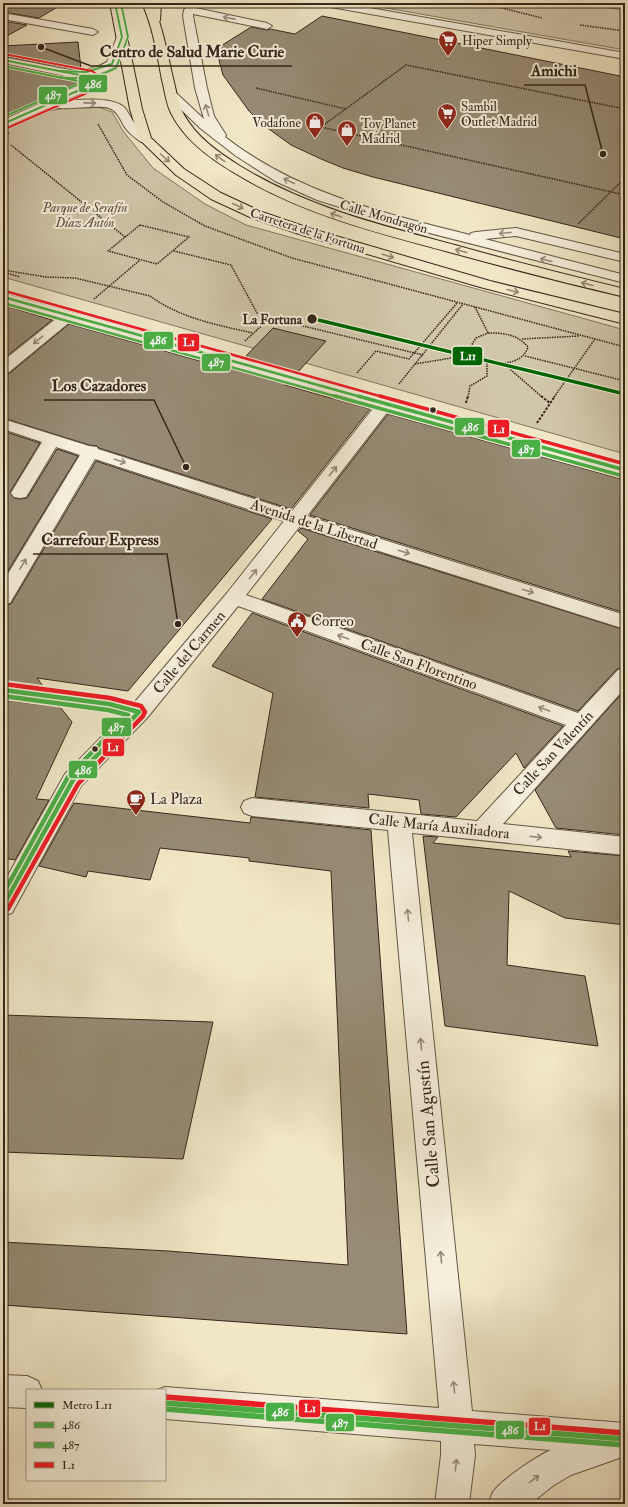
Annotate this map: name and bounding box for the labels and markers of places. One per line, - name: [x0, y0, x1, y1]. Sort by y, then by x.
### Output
- supermarket icon: Hiper Simply: [437, 29, 459, 57]
- place label: Hiper Simply: [462, 33, 532, 50]
- callout: Centro de Salud Marie Curie: [91, 38, 292, 66]
- callout: Amichi: [524, 57, 585, 85]
- place label: Sambil Outlet Madrid: [461, 99, 538, 130]
- supermarket icon: Sambil Outlet Madrid: [436, 102, 458, 130]
- shop icon: Vodafone: [304, 111, 326, 139]
- place label: Vodafone: [252, 115, 302, 131]
- place label: Toy Planet Madrid: [361, 116, 416, 147]
- shop icon: Toy Planet Madrid: [336, 119, 358, 147]
- place label: La Fortuna: [243, 312, 303, 328]
- marker: La Fortuna: [305, 312, 319, 326]
- callout: Los Cazadores: [44, 372, 154, 400]
- unlabelled marker: [428, 405, 438, 415]
- callout: Carrefour Express: [33, 526, 167, 554]
- public building icon: Correo: [286, 610, 308, 638]
- place label: Correo: [311, 612, 354, 631]
- unlabelled marker: [90, 744, 100, 754]
- cafe icon: La Plaza: [125, 788, 147, 816]
- place label: La Plaza: [150, 790, 203, 809]

